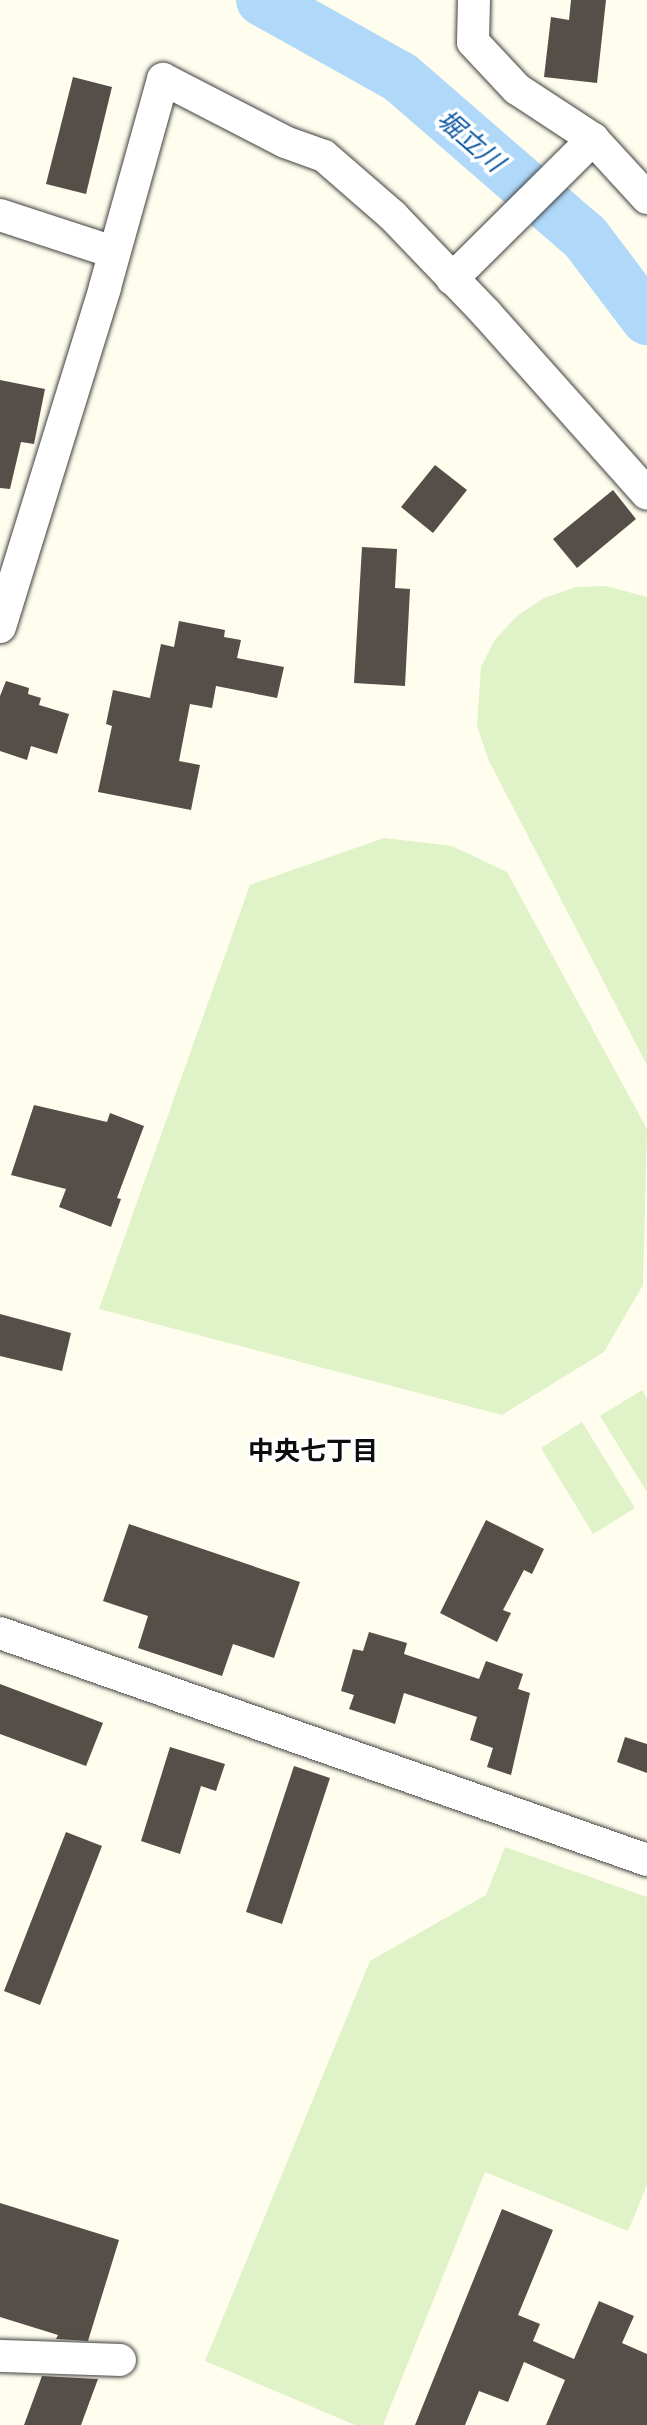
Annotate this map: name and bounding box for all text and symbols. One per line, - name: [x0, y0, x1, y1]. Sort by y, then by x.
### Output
- water label: 堀立川: [432, 102, 512, 176]
- district label: 中央七丁目: [248, 1433, 378, 1465]

